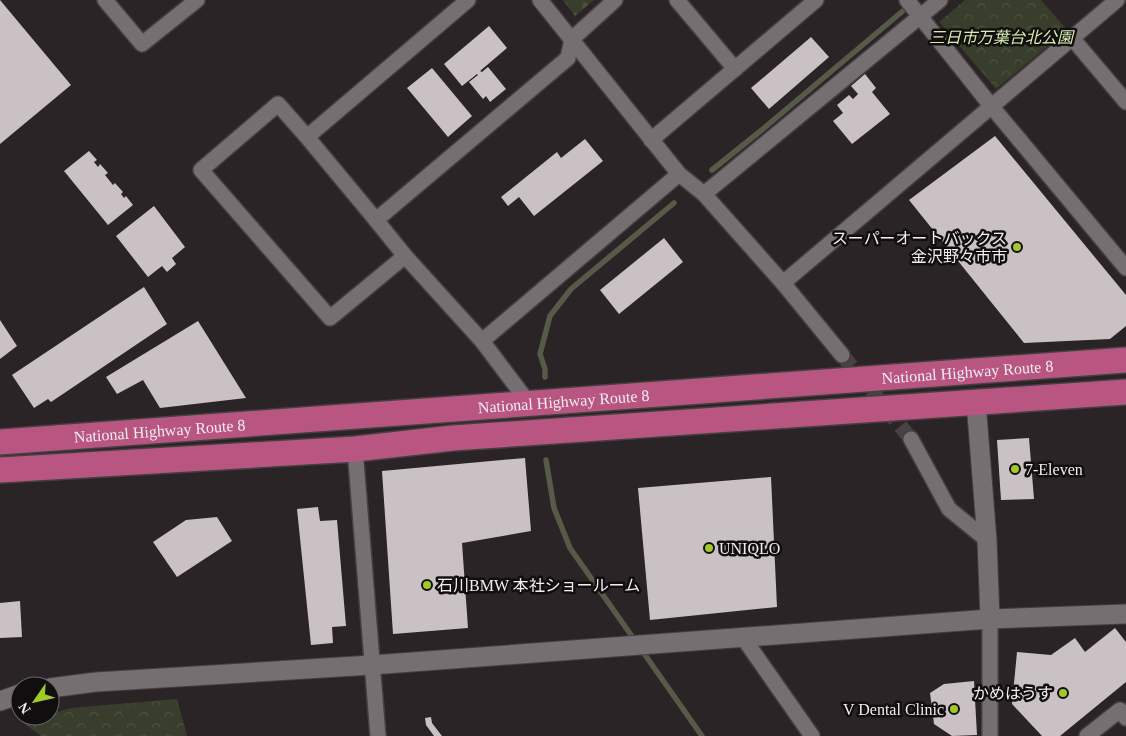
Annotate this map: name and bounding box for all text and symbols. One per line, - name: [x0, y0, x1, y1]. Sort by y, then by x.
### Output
- park label: 三日市万葉台北公園: [929, 29, 1075, 46]
- place label: スーパーオートバックス 金沢野々市市: [832, 230, 1007, 265]
- marker: スーパーオートバックス 金沢野々市市: [1011, 241, 1023, 253]
- street label: National Highway Route 8: [881, 357, 1054, 387]
- street label: National Highway Route 8: [477, 387, 650, 416]
- street label: National Highway Route 8: [73, 416, 246, 446]
- place label: 7-Eleven: [1025, 461, 1083, 478]
- marker: 7-Eleven: [1009, 463, 1021, 475]
- place label: UNIQLO: [719, 540, 780, 557]
- marker: UNIQLO: [703, 542, 715, 554]
- place label: 石川BMW 本社ショールーム: [437, 577, 640, 594]
- marker: 石川BMW 本社ショールーム: [421, 579, 433, 591]
- north arrow: [10, 676, 60, 726]
- place label: かめはうす: [973, 685, 1053, 702]
- marker: かめはうす: [1057, 687, 1069, 699]
- text: N: [16, 700, 34, 716]
- place label: V Dental Clinic: [843, 701, 944, 718]
- marker: V Dental Clinic: [948, 703, 960, 715]

